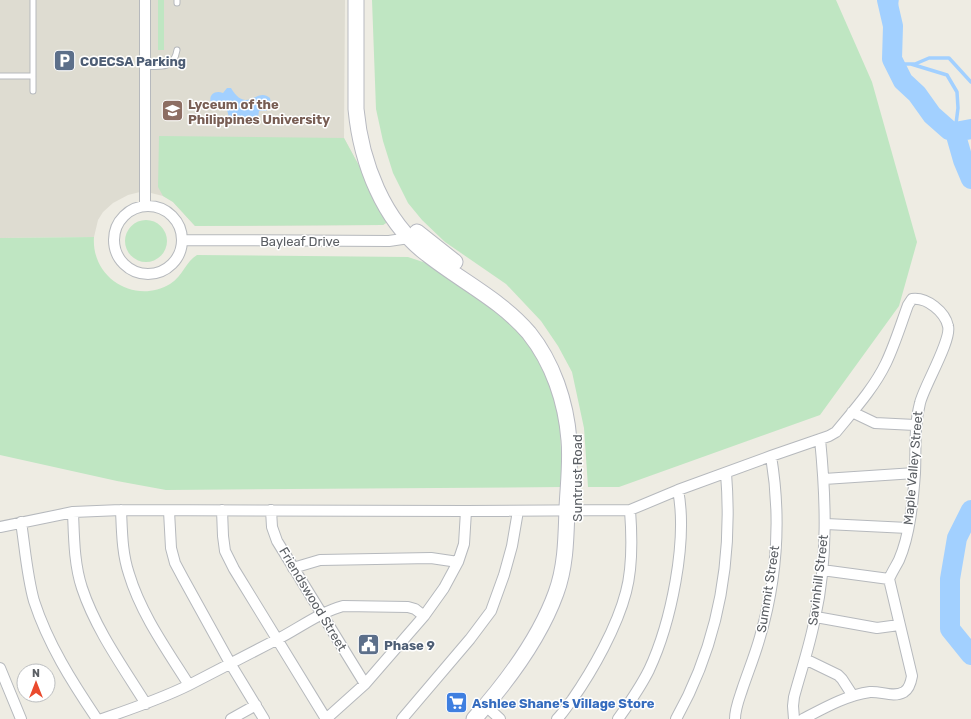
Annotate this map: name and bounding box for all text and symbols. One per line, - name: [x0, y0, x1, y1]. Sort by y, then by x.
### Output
- parking icon: COECSA Parking: [52, 48, 78, 74]
- place label: COECSA Parking: [80, 54, 186, 69]
- place label: Lyceum of the Philippines University: [188, 97, 330, 127]
- school or university icon: Lyceum of the Philippines University: [159, 98, 185, 124]
- street label: Bayleaf Drive: [260, 234, 340, 249]
- street label: Maple Valley Street: [901, 410, 925, 526]
- street label: Suntrust Road: [570, 434, 585, 522]
- street label: Savinhill Street: [805, 534, 831, 626]
- street label: Friendswood Street: [276, 544, 350, 654]
- street label: Summit Street: [754, 544, 782, 634]
- public building icon: Phase 9: [356, 632, 382, 658]
- place label: Phase 9: [384, 638, 435, 653]
- north arrow: [16, 663, 56, 703]
- text: N: [32, 667, 40, 680]
- supermarket icon: Ashlee Shane's Village Store: [443, 690, 469, 716]
- place label: Ashlee Shane's Village Store: [472, 696, 655, 711]

